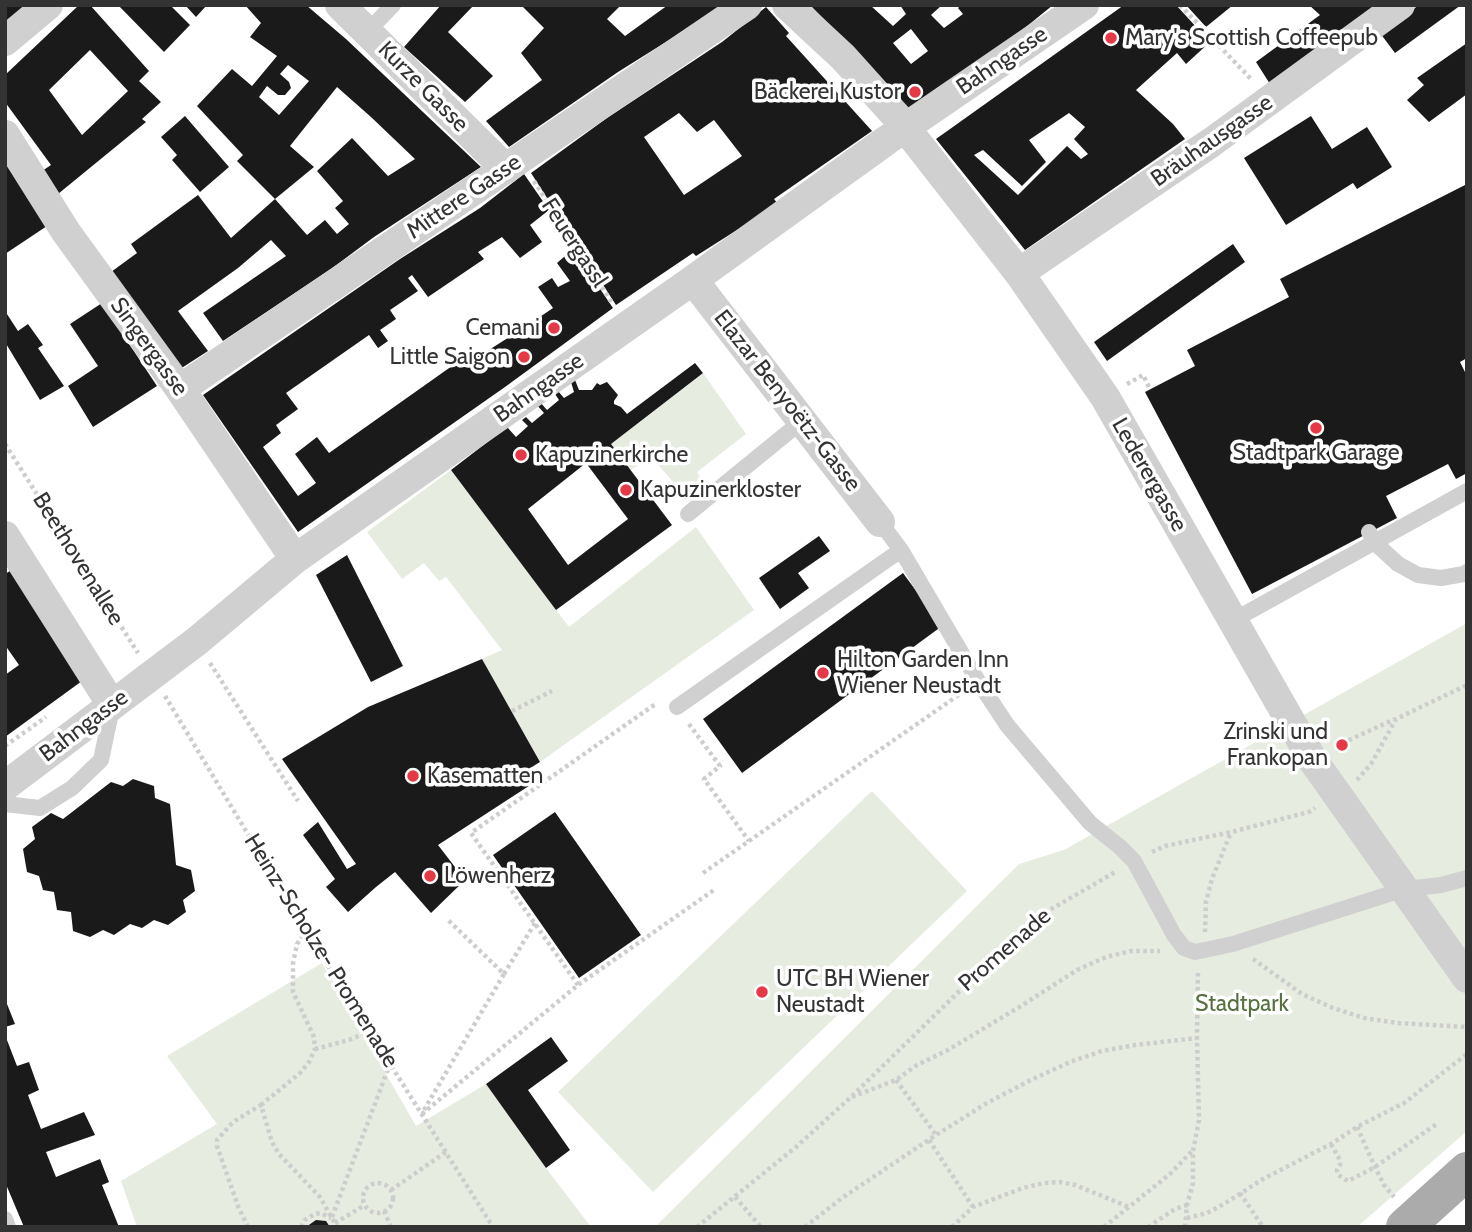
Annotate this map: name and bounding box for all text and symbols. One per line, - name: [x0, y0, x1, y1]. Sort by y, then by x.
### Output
- street label: Bahngasse: [951, 21, 1053, 101]
- place label: Mary's Scottish Coffeepub: [1125, 24, 1378, 52]
- marker: Mary's Scottish Coffeepub: [1103, 30, 1119, 46]
- street label: Kurze Gasse: [372, 36, 474, 138]
- place label: Bäckerei Kustor: [754, 78, 901, 106]
- marker: Bäckerei Kustor: [907, 84, 923, 100]
- street label: Bräuhausgasse: [1146, 89, 1278, 193]
- street label: Mittere Gasse: [402, 149, 526, 245]
- street label: Feuergassl: [535, 193, 613, 293]
- street label: Singergasse: [104, 292, 194, 402]
- street label: Elazar Benyoëtz-Gasse: [708, 305, 866, 497]
- place label: Cemani: [465, 314, 540, 342]
- marker: Cemani: [546, 320, 562, 336]
- place label: Little Saigon: [390, 343, 510, 371]
- street label: Bahngasse: [489, 347, 589, 429]
- marker: Little Saigon: [516, 349, 532, 365]
- street label: Lederergasse: [1105, 413, 1193, 537]
- marker: Stadtpark Garage: [1308, 420, 1324, 436]
- place label: Stadtpark Garage: [1233, 439, 1399, 467]
- place label: Kapuzinerkirche: [535, 441, 688, 469]
- marker: Kapuzinerkirche: [513, 447, 529, 463]
- place label: Kapuzinerkloster: [640, 476, 801, 504]
- marker: Kapuzinerkloster: [618, 482, 634, 498]
- street label: Beethovenallee: [26, 488, 130, 630]
- place label: Hilton Garden Inn Wiener Neustadt: [837, 646, 1009, 700]
- marker: Hilton Garden Inn Wiener Neustadt: [815, 665, 831, 681]
- street label: Bahngasse: [34, 684, 134, 768]
- place label: Zrinski und Frankopan: [1223, 718, 1328, 772]
- marker: Zrinski und Frankopan: [1334, 737, 1350, 753]
- place label: Kasematten: [427, 762, 543, 790]
- marker: Kasematten: [405, 768, 421, 784]
- street label: Heinz-Scholze- Promenade: [238, 829, 404, 1073]
- place label: Löwenherz: [444, 862, 551, 890]
- marker: Löwenherz: [422, 868, 438, 884]
- street label: Promenade: [953, 903, 1057, 997]
- place label: UTC BH Wiener Neustadt: [776, 965, 929, 1019]
- marker: UTC BH Wiener Neustadt: [754, 984, 770, 1000]
- park label: Stadtpark: [1195, 990, 1289, 1018]

